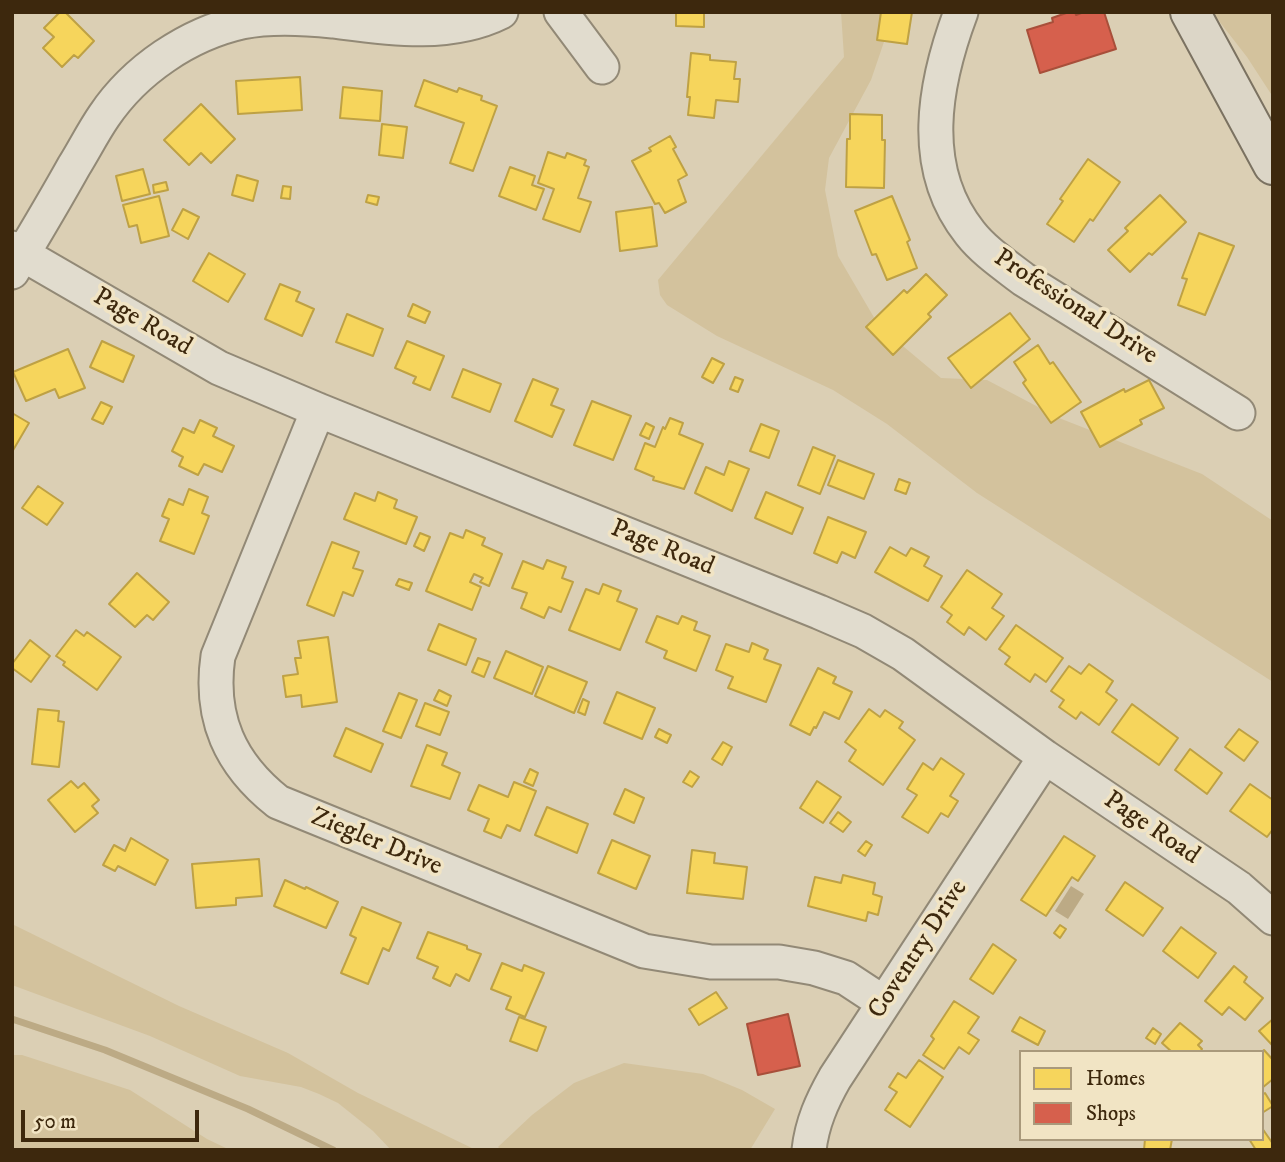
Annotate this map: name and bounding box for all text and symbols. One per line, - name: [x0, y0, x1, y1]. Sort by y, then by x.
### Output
- street label: Professional Drive: [987, 243, 1163, 373]
- street label: Page Road: [87, 282, 197, 364]
- street label: Page Road: [606, 514, 718, 584]
- street label: Page Road: [1097, 786, 1205, 872]
- street label: Ziegler Drive: [306, 803, 446, 883]
- street label: Coventry Drive: [863, 875, 975, 1025]
- legend: [1019, 1050, 1264, 1141]
- text: Homes: [1086, 1066, 1145, 1092]
- scale bar: [24, 1096, 203, 1140]
- text: Shops: [1086, 1101, 1136, 1127]
- text: 50 m: [34, 1109, 76, 1135]

